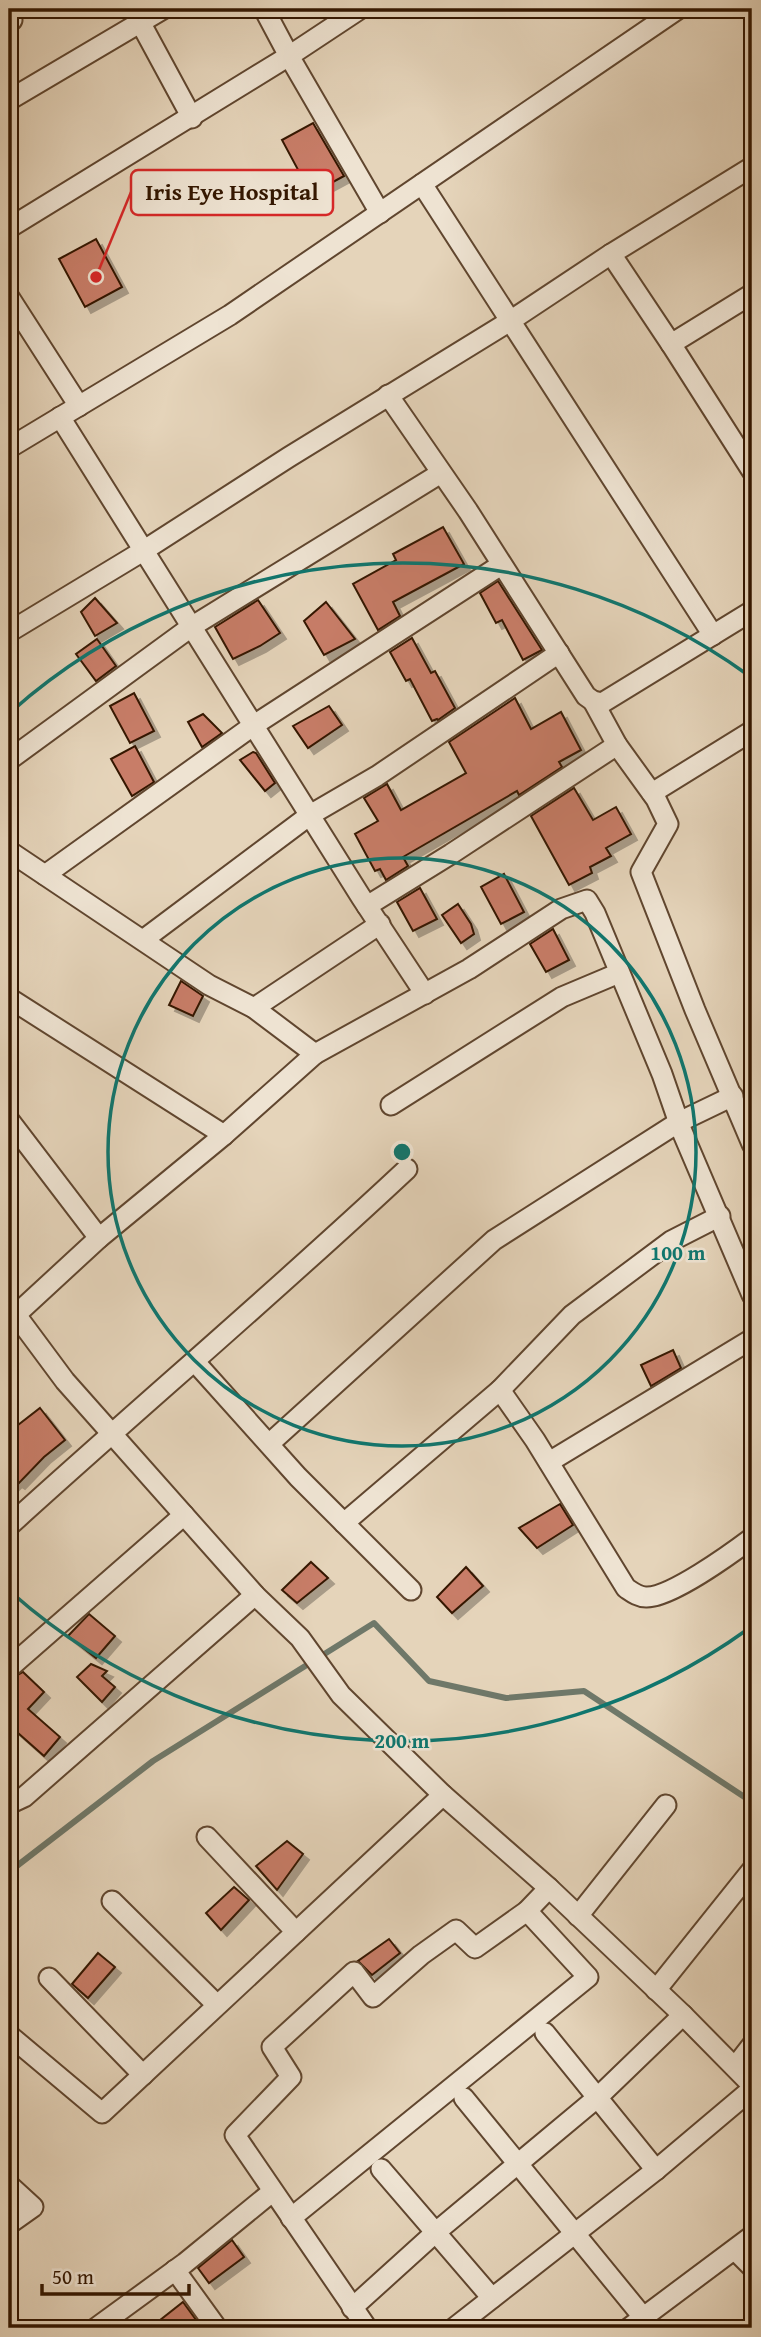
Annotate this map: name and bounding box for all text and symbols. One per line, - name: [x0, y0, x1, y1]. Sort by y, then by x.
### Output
- callout: Iris Eye Hospital: [131, 170, 333, 215]
- text: Iris Eye Hospital: [145, 174, 319, 209]
- centre of rings: [390, 1140, 414, 1164]
- text: 100 m: [650, 1237, 706, 1268]
- text: 200 m: [374, 1725, 430, 1756]
- scale bar: [42, 2253, 189, 2297]
- text: 50 m: [52, 2261, 94, 2292]

